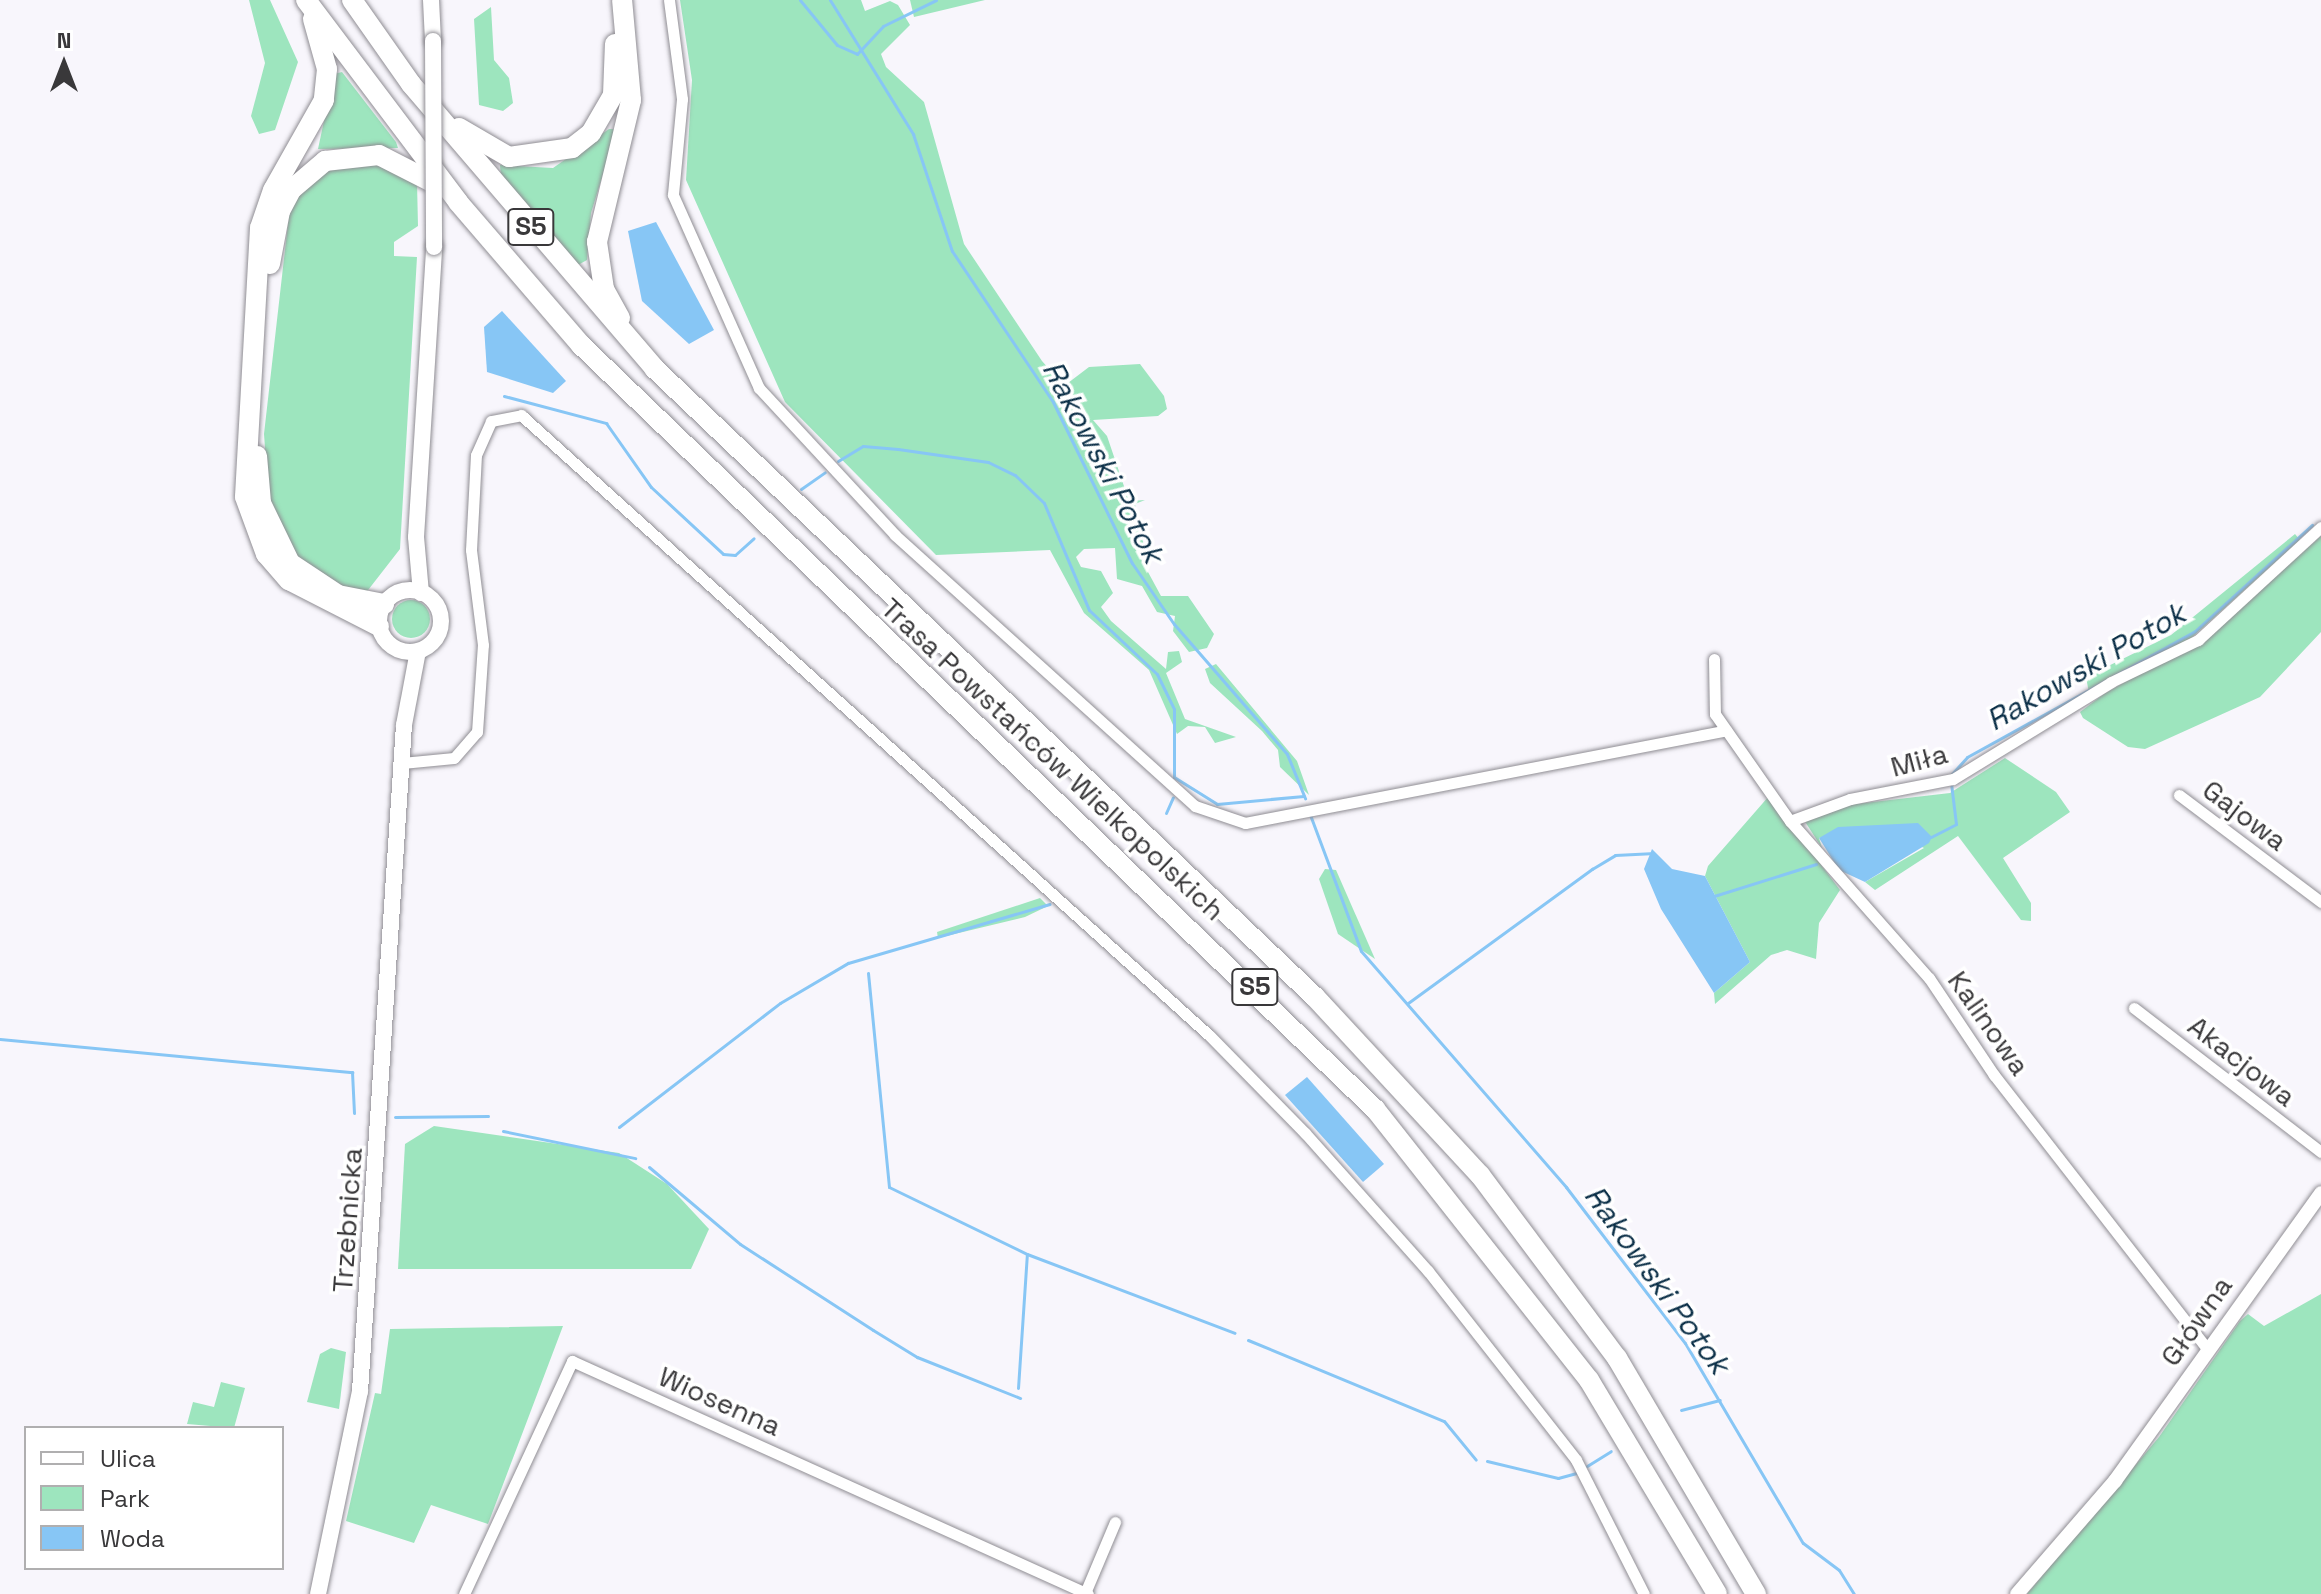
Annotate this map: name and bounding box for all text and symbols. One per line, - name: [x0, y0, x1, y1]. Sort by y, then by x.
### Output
- north arrow: [24, 24, 104, 104]
- text: N: [57, 26, 71, 54]
- road number: S5: [507, 205, 555, 249]
- water label: Rakowski Potok: [1035, 355, 1171, 569]
- street label: Trasa Powstańców Wielkopolskich: [874, 591, 1232, 927]
- water label: Rakowski Potok: [1980, 595, 2192, 739]
- street label: Miła: [1887, 736, 1951, 784]
- street label: Gajowa: [2196, 772, 2294, 858]
- street label: Kalinowa: [1941, 964, 2037, 1082]
- road number: S5: [1231, 965, 1279, 1009]
- street label: Akacjowa: [2182, 1009, 2302, 1113]
- street label: Trzebnicka: [325, 1146, 369, 1294]
- water label: Rakowski Potok: [1577, 1179, 1737, 1381]
- street label: Główna: [2153, 1270, 2239, 1372]
- street label: Wiosenna: [654, 1359, 786, 1443]
- legend: [24, 1426, 284, 1570]
- text: Ulica: [100, 1443, 156, 1474]
- text: Park: [100, 1483, 150, 1514]
- text: Woda: [100, 1523, 165, 1554]

